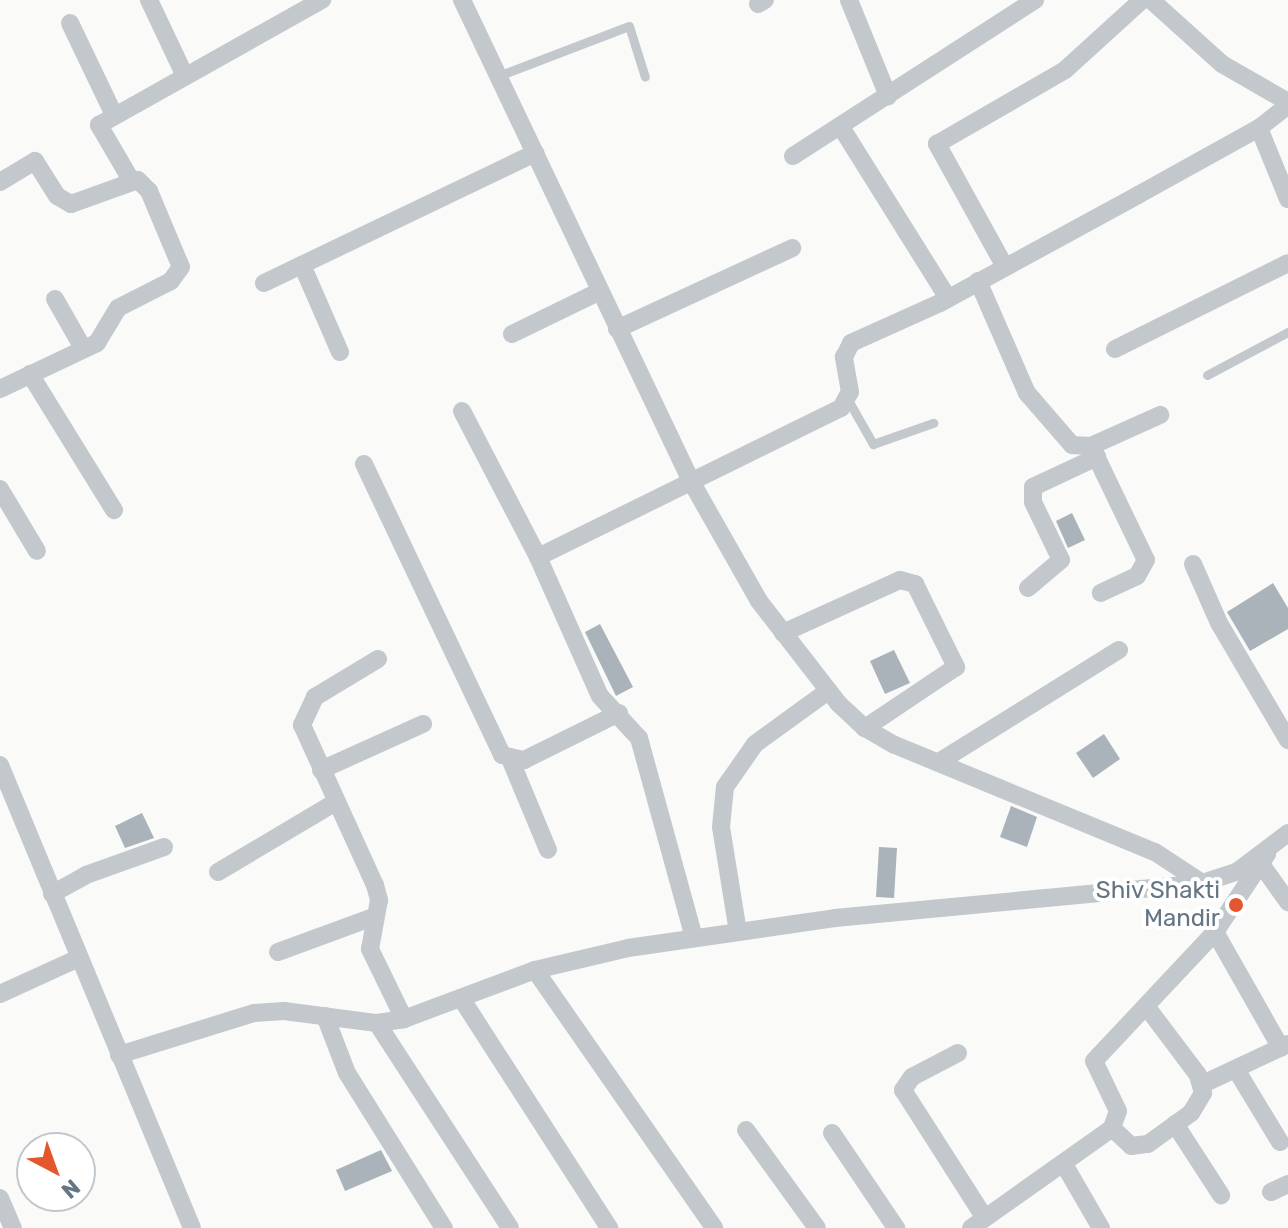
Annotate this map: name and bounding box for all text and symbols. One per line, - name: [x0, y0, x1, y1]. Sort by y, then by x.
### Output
- place label: Shiv Shakti Mandir: [1095, 877, 1220, 933]
- marker: Shiv Shakti Mandir: [1227, 896, 1245, 914]
- north arrow: [16, 1132, 96, 1212]
- text: N: [56, 1174, 86, 1204]

